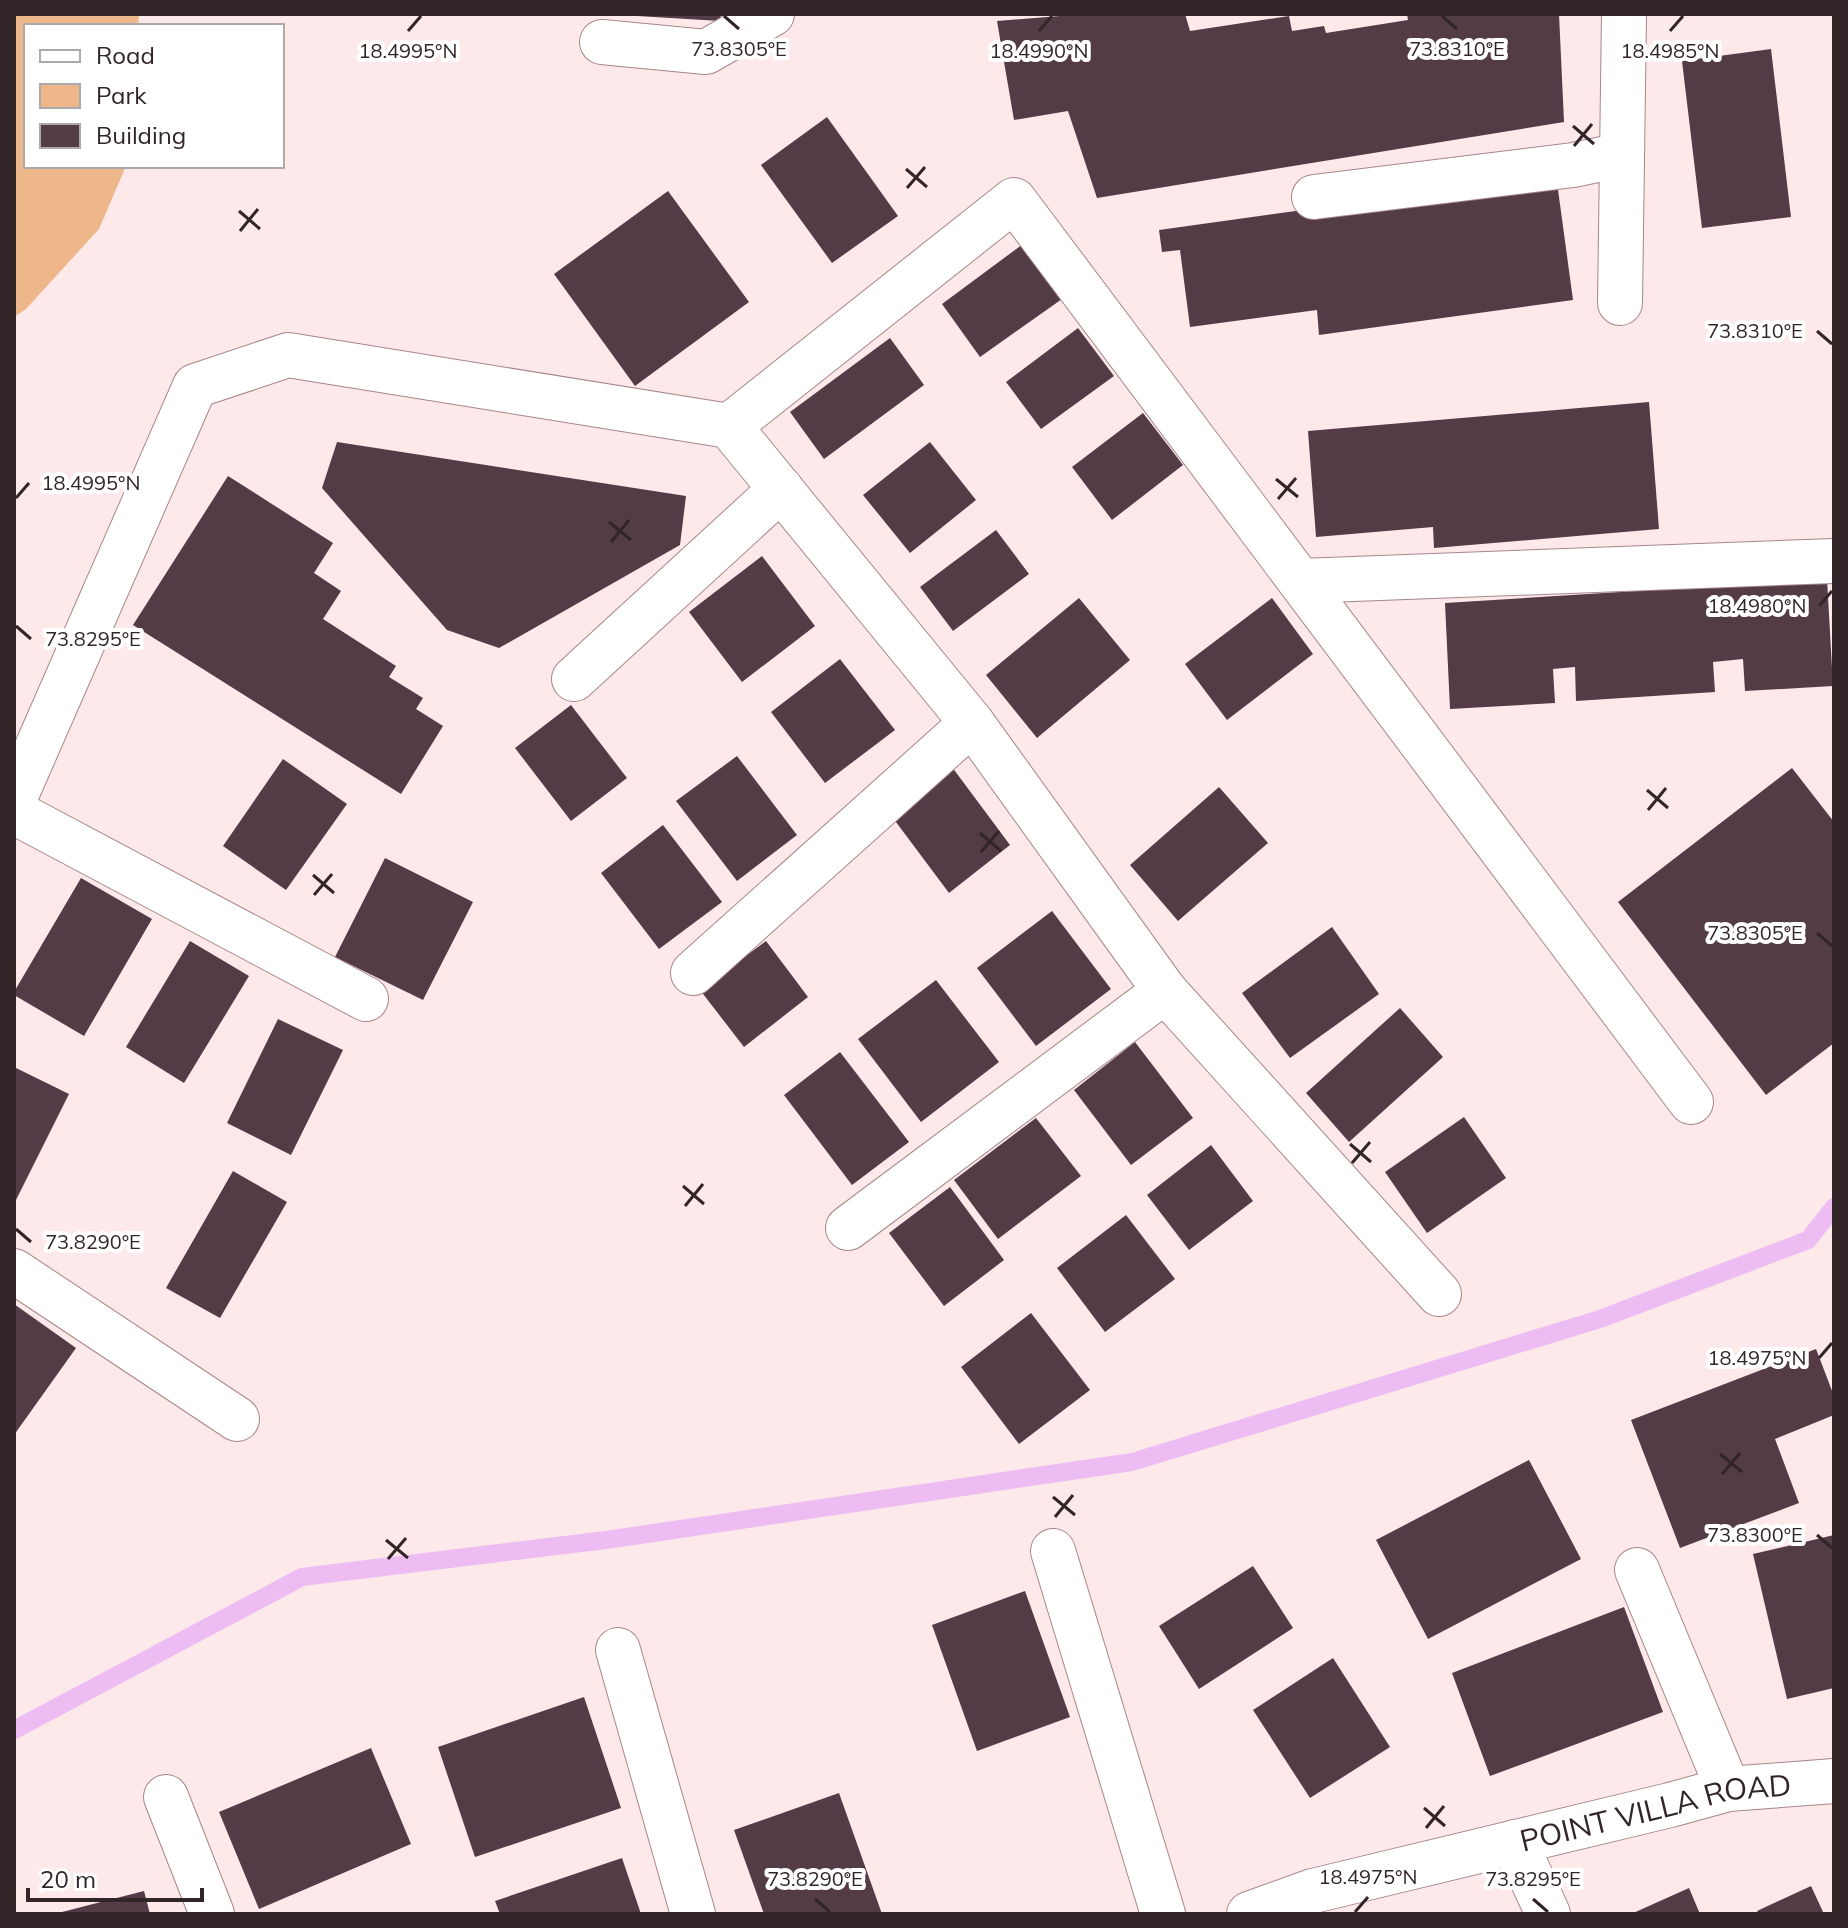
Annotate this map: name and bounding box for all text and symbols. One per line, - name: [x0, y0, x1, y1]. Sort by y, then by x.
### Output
- legend: [24, 24, 284, 168]
- text: 73.8305°E: [691, 36, 787, 61]
- text: 73.8310°E: [1409, 36, 1505, 61]
- text: 18.4995°N: [359, 38, 457, 63]
- text: 18.4990°N: [990, 38, 1088, 63]
- text: 18.4985°N: [1621, 38, 1719, 63]
- text: Road: [96, 40, 155, 70]
- text: Park: [96, 80, 147, 110]
- text: Building: [96, 120, 186, 150]
- text: 73.8310°E: [1707, 318, 1803, 343]
- text: 18.4995°N: [42, 470, 140, 495]
- text: 18.4980°N: [1708, 593, 1806, 618]
- text: 73.8295°E: [45, 626, 141, 651]
- text: 73.8305°E: [1707, 920, 1803, 945]
- text: 73.8290°E: [45, 1229, 141, 1254]
- text: 18.4975°N: [1708, 1345, 1806, 1370]
- text: 73.8300°E: [1707, 1522, 1803, 1547]
- street label: POINT VILLA ROAD: [1516, 1765, 1793, 1860]
- scale bar: [28, 1852, 202, 1902]
- text: 20 m: [40, 1864, 96, 1894]
- text: 18.4975°N: [1319, 1864, 1417, 1889]
- text: 73.8290°E: [767, 1866, 863, 1891]
- text: 73.8295°E: [1485, 1866, 1581, 1891]

